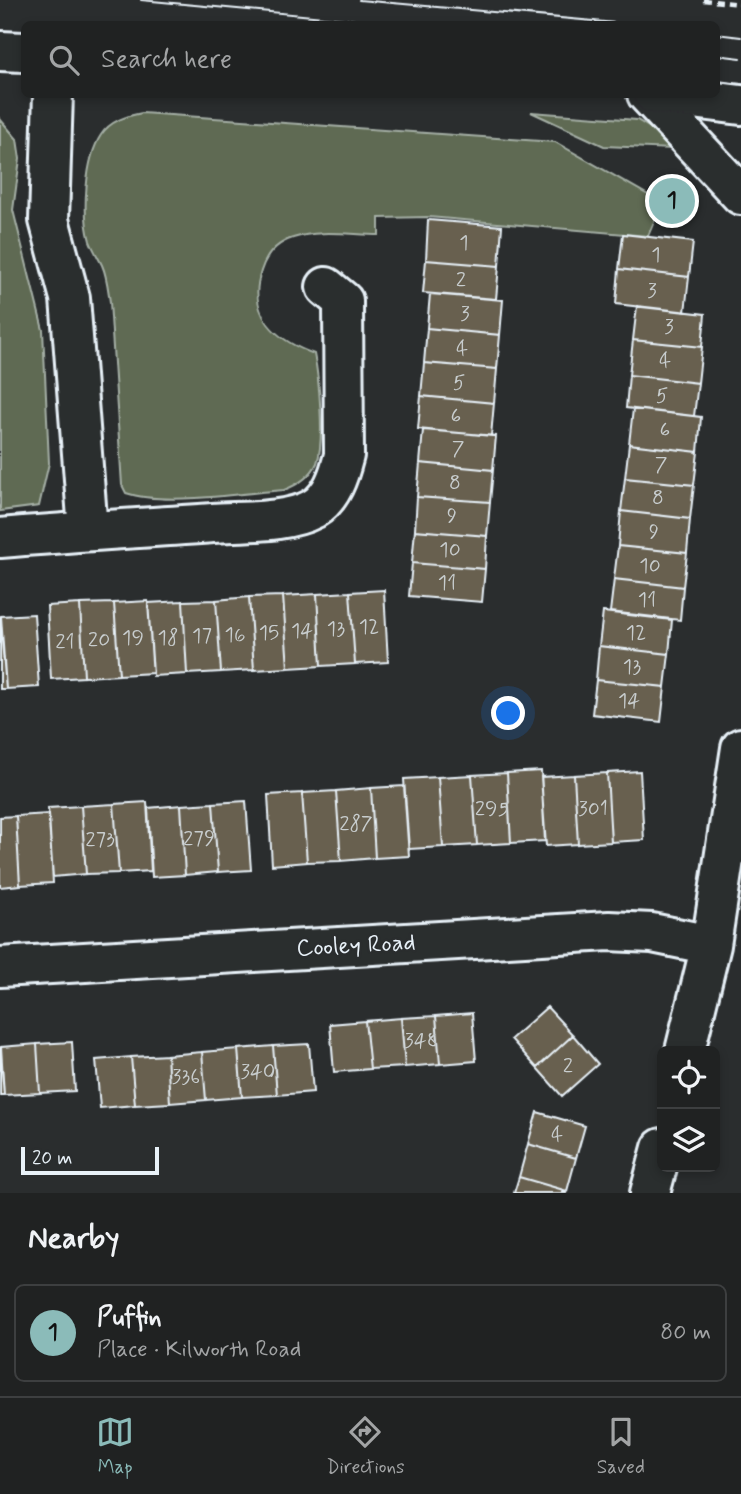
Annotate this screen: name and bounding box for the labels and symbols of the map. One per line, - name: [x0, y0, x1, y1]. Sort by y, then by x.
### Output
- pin: 1: [649, 175, 695, 227]
- house number: 1: [459, 229, 469, 257]
- house number: 1: [651, 241, 661, 269]
- house number: 2: [456, 266, 466, 294]
- house number: 3: [647, 277, 657, 305]
- house number: 3: [460, 300, 470, 328]
- house number: 3: [664, 313, 674, 341]
- house number: 4: [456, 335, 468, 363]
- house number: 4: [659, 347, 671, 375]
- house number: 5: [453, 369, 465, 397]
- house number: 5: [656, 382, 668, 410]
- house number: 6: [451, 402, 461, 430]
- house number: 6: [660, 416, 670, 444]
- house number: 7: [452, 435, 465, 463]
- house number: 7: [655, 451, 668, 479]
- house number: 8: [449, 469, 461, 497]
- house number: 8: [652, 484, 664, 512]
- house number: 9: [447, 502, 457, 530]
- house number: 9: [649, 518, 659, 546]
- house number: 10: [439, 536, 461, 564]
- house number: 10: [639, 552, 661, 580]
- house number: 11: [438, 569, 456, 597]
- house number: 11: [638, 586, 656, 614]
- house number: 12: [359, 613, 379, 641]
- house number: 13: [327, 615, 345, 643]
- house number: 14: [291, 617, 313, 645]
- house number: 15: [259, 619, 279, 647]
- house number: 12: [626, 619, 646, 647]
- house number: 16: [225, 621, 246, 649]
- house number: 17: [192, 622, 212, 650]
- house number: 19: [122, 624, 144, 652]
- house number: 18: [158, 624, 178, 652]
- house number: 20: [88, 626, 110, 654]
- house number: 21: [55, 628, 75, 656]
- house number: 13: [623, 653, 641, 681]
- house number: 14: [618, 687, 640, 715]
- your location: [491, 696, 525, 730]
- house number: 295: [475, 795, 509, 823]
- house number: 301: [578, 795, 608, 823]
- house number: 287: [339, 810, 373, 838]
- house number: 279: [183, 825, 215, 853]
- house number: 273: [85, 826, 115, 854]
- street label: Cooley Road: [296, 927, 416, 965]
- house number: 348: [404, 1027, 438, 1055]
- house number: 2: [563, 1052, 573, 1080]
- house number: 340: [241, 1058, 275, 1086]
- house number: 336: [172, 1063, 200, 1091]
- house number: 4: [551, 1121, 563, 1149]
- scale bar: [21, 1144, 159, 1176]

